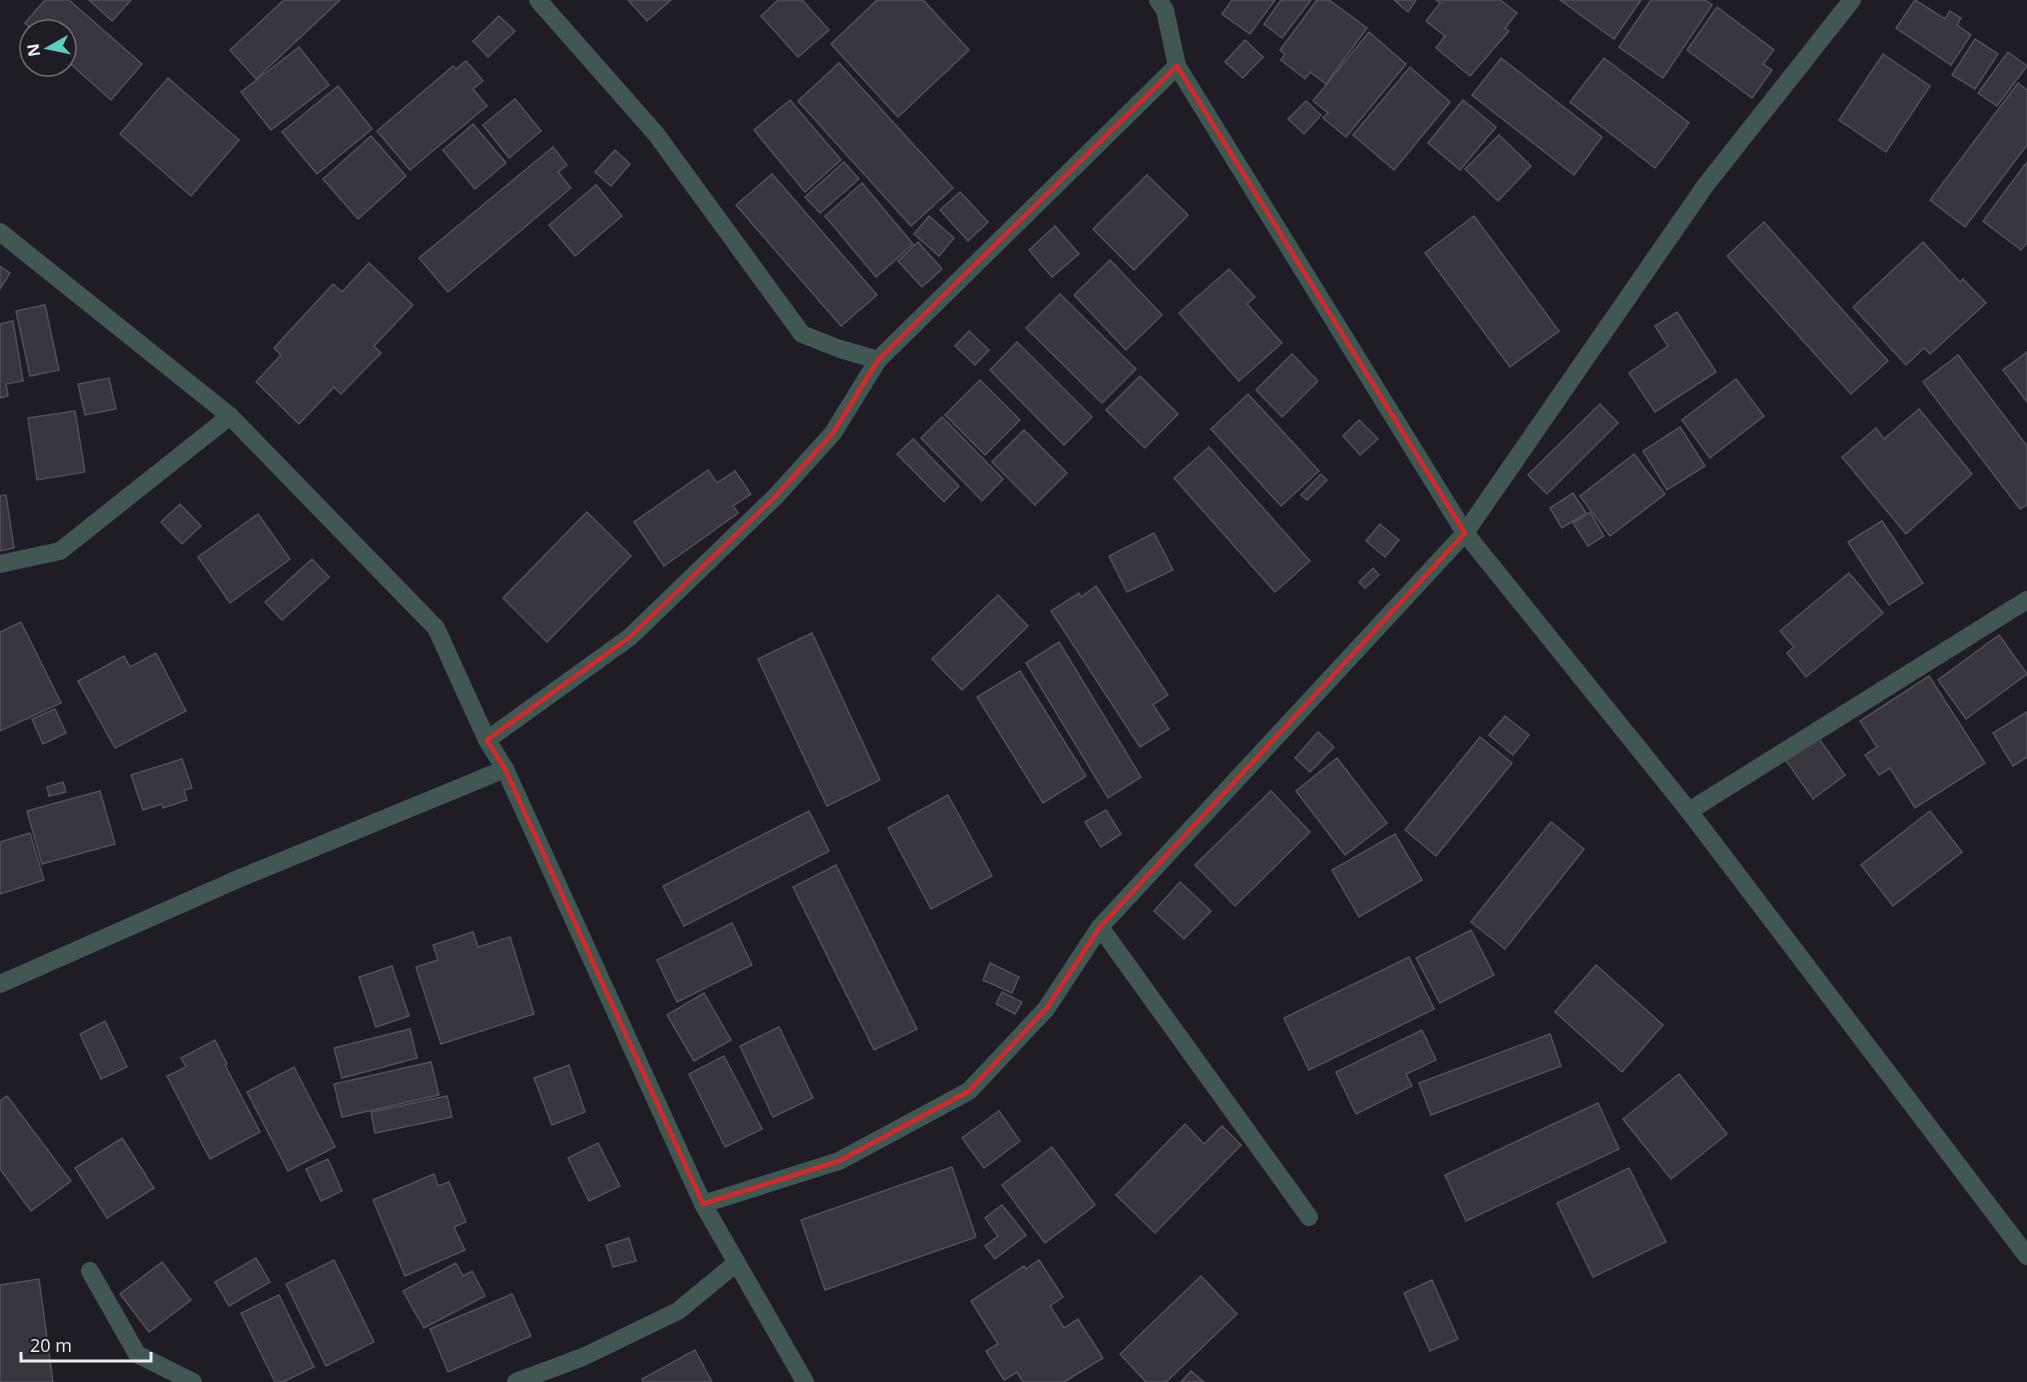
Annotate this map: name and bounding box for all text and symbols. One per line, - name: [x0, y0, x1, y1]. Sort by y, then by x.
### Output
- north arrow: [18, 18, 78, 78]
- text: N: [21, 42, 45, 58]
- scale bar: [21, 1325, 152, 1363]
- text: 20 m: [30, 1333, 72, 1357]

